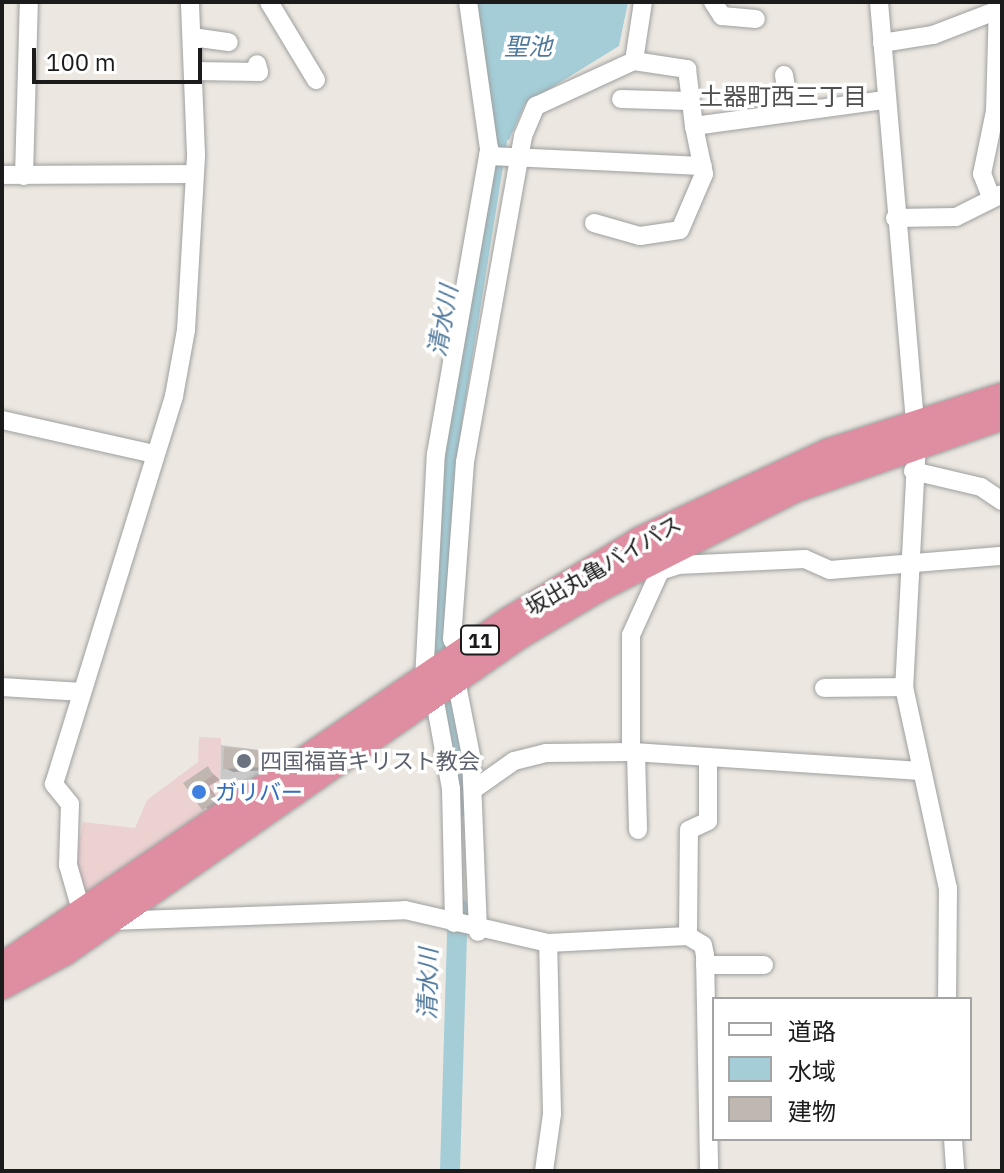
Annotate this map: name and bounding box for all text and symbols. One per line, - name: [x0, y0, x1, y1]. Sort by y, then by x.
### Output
- scale bar: [36, 32, 206, 82]
- water label: 聖池: [504, 33, 552, 61]
- text: 100 m: [46, 46, 116, 78]
- district label: 土器町西三丁目: [699, 83, 867, 111]
- water label: 清水川: [423, 283, 463, 359]
- street label: 坂出丸亀バイパス: [520, 510, 686, 620]
- road number: 11: [460, 624, 500, 656]
- place label: 四国福音キリスト教会: [260, 748, 480, 774]
- marker: 四国福音キリスト教会: [235, 752, 253, 770]
- place label: ガリバー: [215, 779, 303, 805]
- marker: ガリバー: [190, 783, 208, 801]
- water label: 清水川: [413, 948, 443, 1020]
- legend: [712, 997, 972, 1141]
- text: 道路: [788, 1015, 836, 1047]
- text: 水域: [788, 1055, 836, 1087]
- text: 建物: [788, 1095, 836, 1127]

